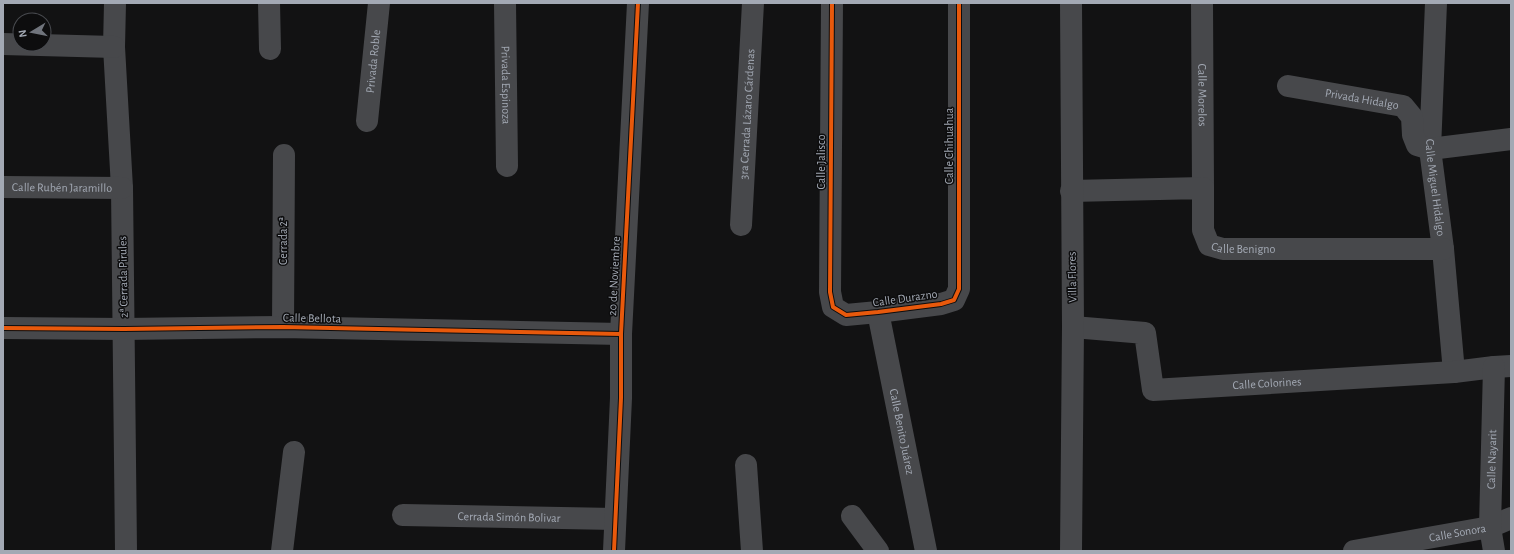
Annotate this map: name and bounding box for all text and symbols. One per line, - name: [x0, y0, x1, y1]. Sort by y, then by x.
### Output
- north arrow: [12, 12, 52, 52]
- text: N: [17, 29, 29, 38]
- street label: Privada Roble: [364, 29, 382, 94]
- street label: Privada Espinoza: [500, 46, 512, 125]
- street label: 3ra Cerrada Lázaro Cárdenas: [737, 48, 757, 180]
- street label: Calle Morelos: [1196, 63, 1209, 127]
- street label: Privada Hidalgo: [1324, 87, 1400, 111]
- street label: Calle Chihuahua: [943, 107, 955, 184]
- street label: Calle Jalisco: [815, 134, 827, 190]
- street label: Calle Miguel Hidalgo: [1424, 139, 1447, 237]
- street label: Calle Rubén Jaramillo: [12, 181, 112, 194]
- street label: Cerrada 2ª: [277, 217, 289, 265]
- street label: 2ª Cerrada Pirules: [116, 236, 130, 318]
- street label: 20 de Noviembre: [606, 236, 622, 316]
- street label: Calle Benigno: [1210, 240, 1275, 255]
- street label: Villa Flores: [1066, 251, 1078, 303]
- street label: Calle Durazno: [872, 287, 938, 308]
- street label: Calle Bellota: [283, 311, 342, 325]
- street label: Calle Colorines: [1232, 375, 1302, 391]
- street label: Calle Benito Juárez: [888, 388, 917, 476]
- street label: Calle Nayarit: [1485, 429, 1499, 489]
- street label: Cerrada Simón Bolivar: [457, 510, 561, 524]
- street label: Calle Sonora: [1428, 522, 1487, 544]

